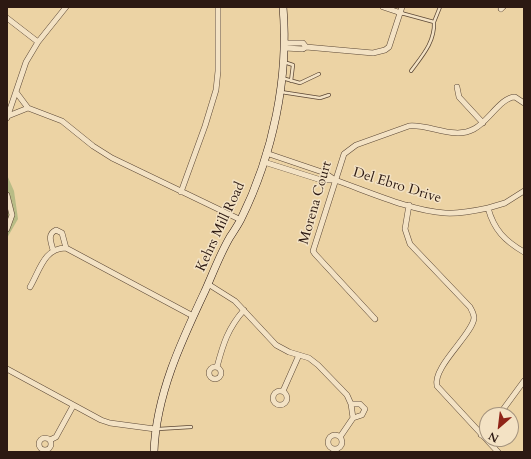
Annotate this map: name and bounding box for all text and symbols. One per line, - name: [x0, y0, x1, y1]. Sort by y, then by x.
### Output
- street label: Morena Court: [296, 160, 336, 246]
- street label: Del Ebro Drive: [351, 165, 443, 207]
- street label: Kehrs Mill Road: [193, 180, 249, 274]
- north arrow: [479, 407, 519, 447]
- text: N: [486, 428, 501, 446]

